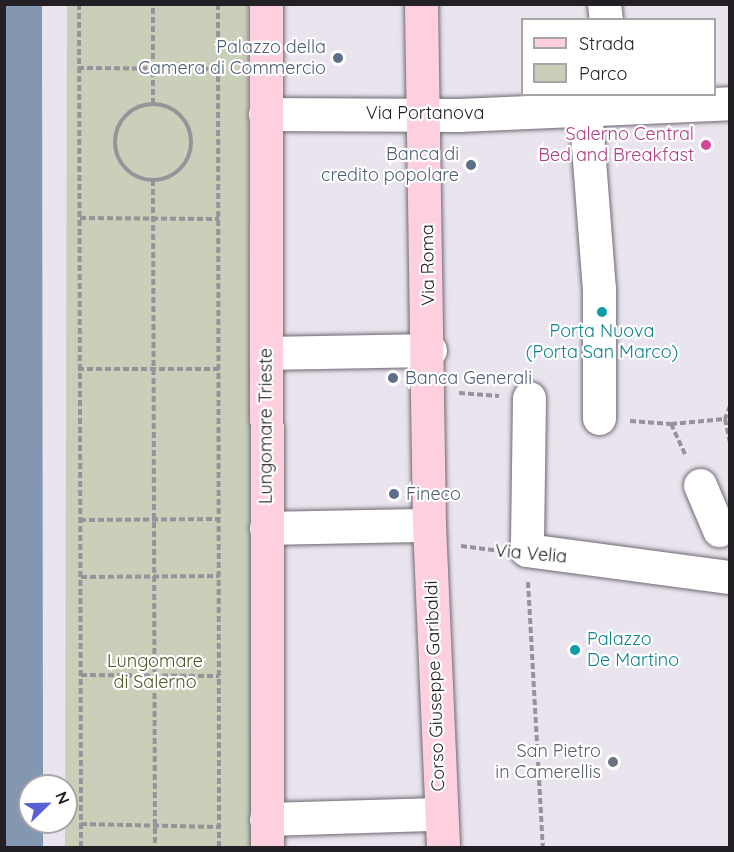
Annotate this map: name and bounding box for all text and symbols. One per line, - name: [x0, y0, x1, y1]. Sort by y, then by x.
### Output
- legend: [521, 18, 716, 96]
- text: Strada: [579, 32, 635, 55]
- place label: Palazzo della Camera di Commercio: [138, 37, 326, 80]
- marker: Palazzo della Camera di Commercio: [331, 51, 345, 65]
- text: Parco: [579, 62, 627, 85]
- street label: Via Portanova: [366, 102, 484, 124]
- place label: Salerno Central Bed and Breakfast: [538, 124, 694, 166]
- marker: Salerno Central Bed and Breakfast: [699, 138, 713, 152]
- place label: Banca di credito popolare: [321, 144, 459, 186]
- marker: Banca di credito popolare: [464, 158, 478, 172]
- street label: Via Roma: [416, 224, 440, 306]
- marker: Porta Nuova (Porta San Marco): [595, 305, 609, 319]
- place label: Porta Nuova (Porta San Marco): [526, 321, 678, 364]
- street label: Lungomare Trieste: [255, 348, 277, 504]
- place label: Banca Generali: [405, 367, 532, 389]
- marker: Banca Generali: [386, 371, 400, 385]
- place label: Fineco: [406, 483, 461, 505]
- marker: Fineco: [387, 487, 401, 501]
- street label: Via Velia: [494, 540, 568, 568]
- street label: Corso Giuseppe Garibaldi: [421, 580, 449, 792]
- place label: Palazzo De Martino: [587, 629, 679, 672]
- marker: Palazzo De Martino: [568, 643, 582, 657]
- park label: Lungomare di Salerno: [107, 651, 203, 694]
- place label: San Pietro in Camerellis: [495, 741, 601, 783]
- marker: San Pietro in Camerellis: [606, 755, 620, 769]
- north arrow: [18, 774, 78, 834]
- text: N: [51, 788, 74, 807]

